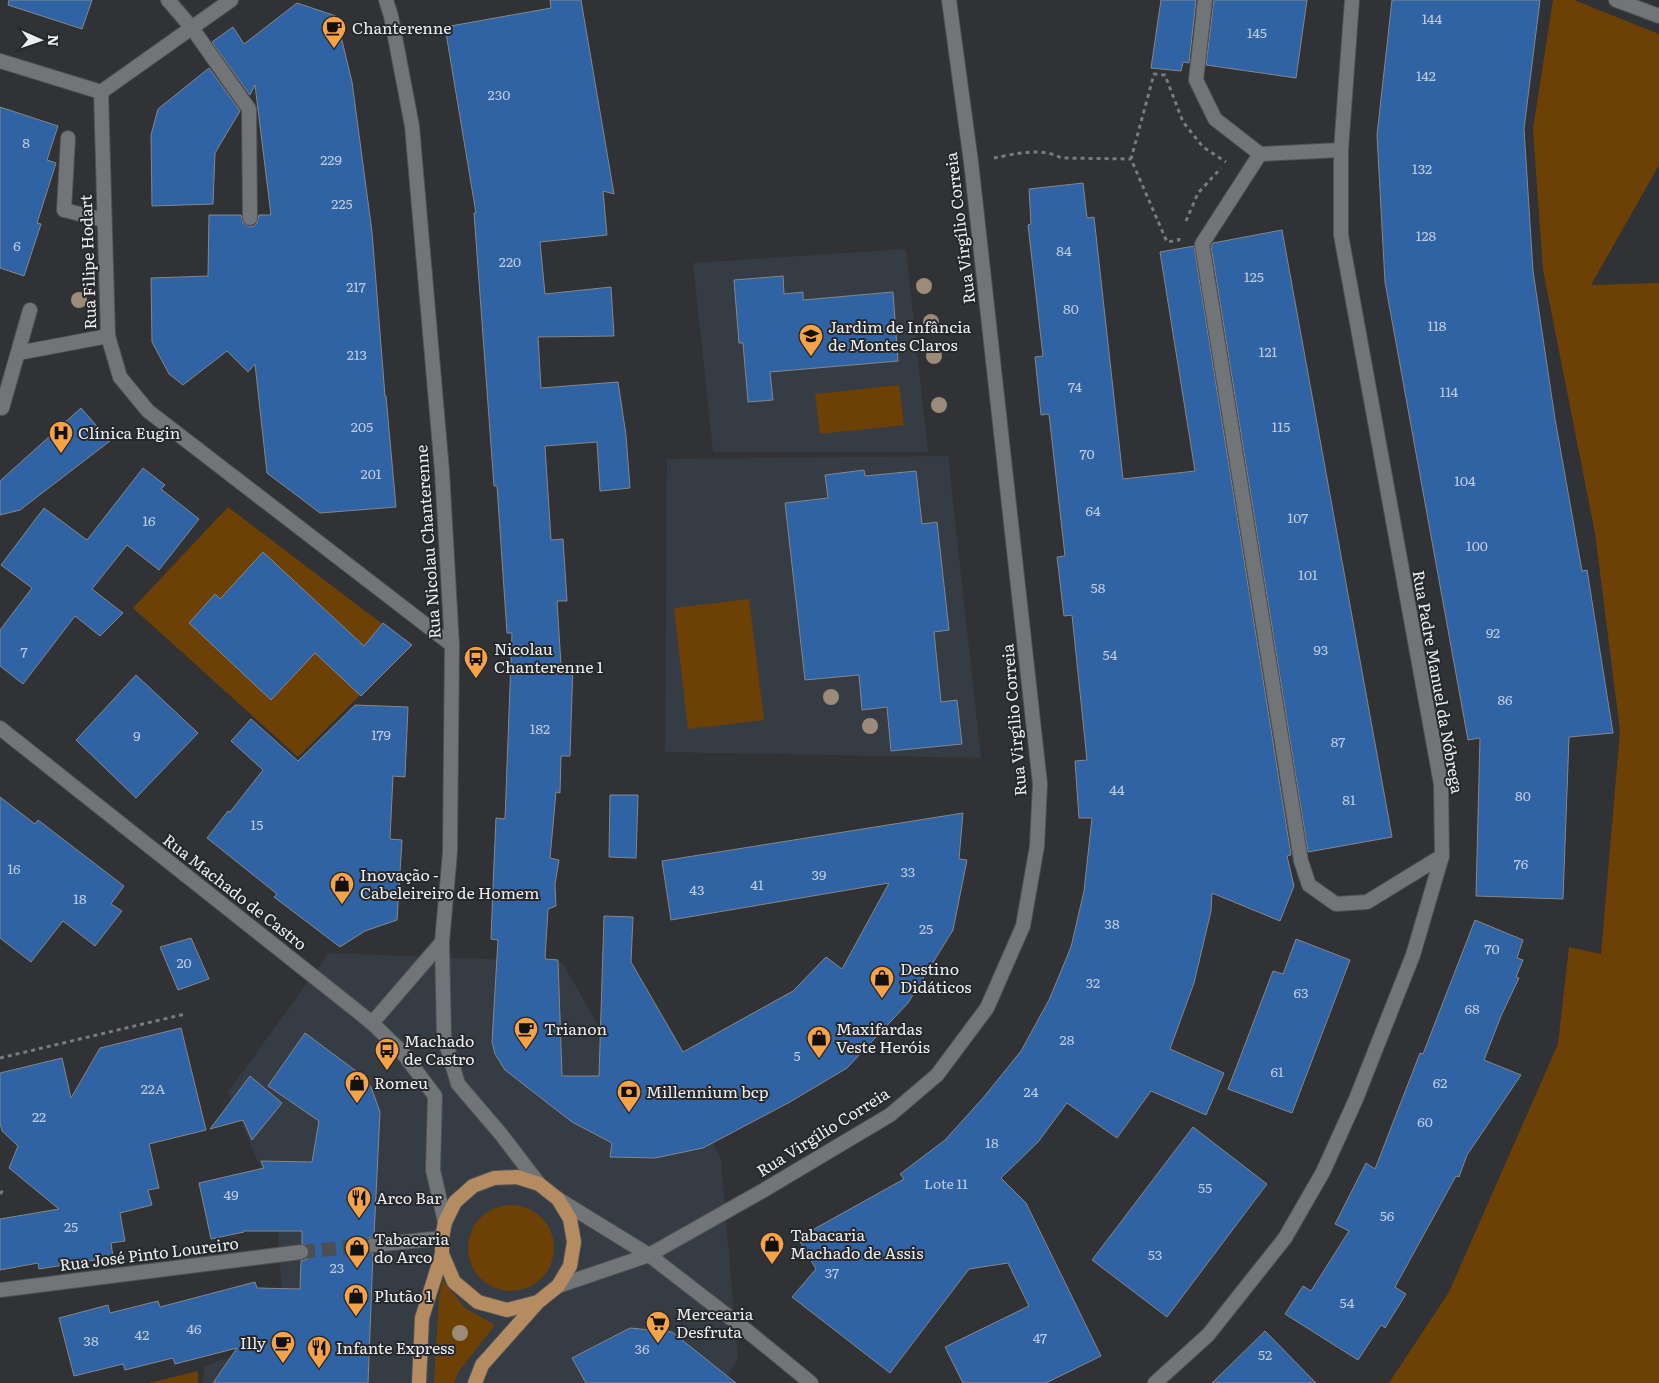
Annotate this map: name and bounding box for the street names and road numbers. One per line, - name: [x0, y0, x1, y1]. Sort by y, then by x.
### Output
- street label: Rua Virgílio Correia: [938, 151, 980, 305]
- street label: Rua Filipe Hodart: [73, 194, 101, 330]
- street label: Rua Nicolau Chanterenne: [408, 444, 446, 640]
- street label: Rua Padre Manuel da Nóbrega: [1408, 568, 1471, 796]
- street label: Rua Virgílio Correia: [994, 643, 1032, 797]
- street label: Rua Machado de Castro: [159, 827, 313, 955]
- street label: Rua Virgílio Correia: [751, 1080, 894, 1182]
- street label: Rua José Pinto Loureiro: [58, 1230, 240, 1276]

